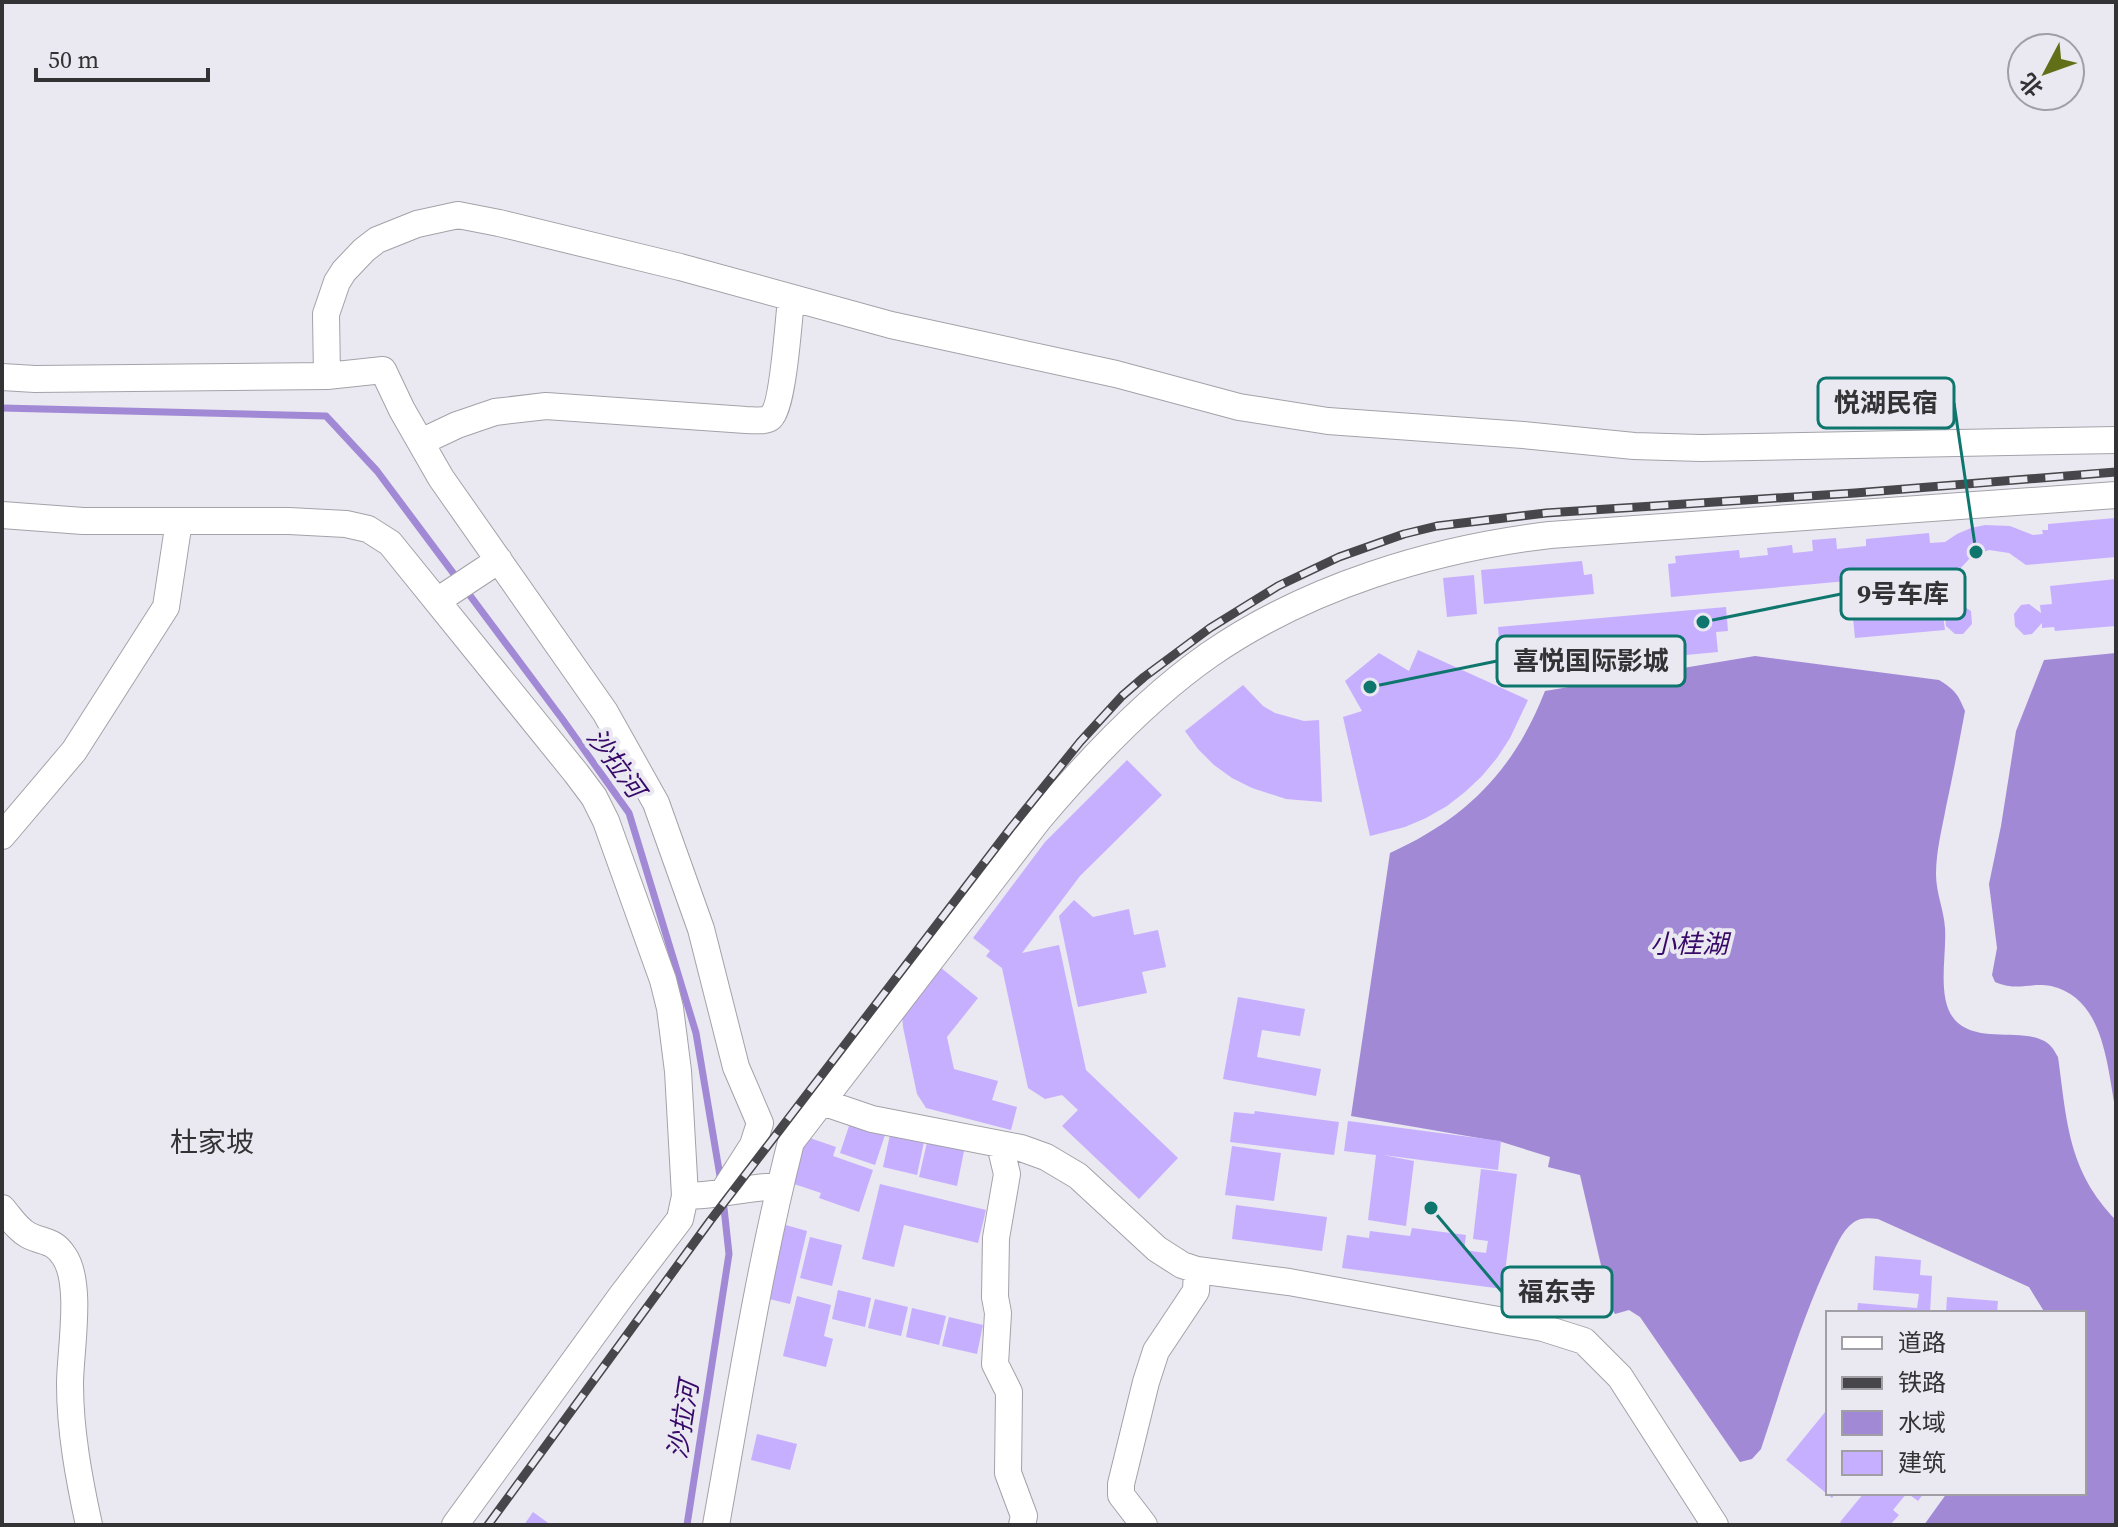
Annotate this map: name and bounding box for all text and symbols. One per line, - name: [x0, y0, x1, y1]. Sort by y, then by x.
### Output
- scale bar: [36, 32, 208, 82]
- north arrow: [2006, 32, 2086, 112]
- text: 50 m: [48, 43, 99, 76]
- text: 北: [2012, 67, 2049, 103]
- callout: 悦湖民宿: [1818, 378, 1954, 428]
- text: 悦湖民宿: [1834, 385, 1938, 421]
- callout: 9号车库: [1841, 569, 1965, 619]
- text: 9号车库: [1857, 576, 1949, 612]
- callout: 喜悦国际影城: [1497, 636, 1685, 686]
- text: 喜悦国际影城: [1513, 643, 1669, 679]
- water label: 沙拉河: [579, 721, 656, 809]
- water label: 小桂湖: [1650, 926, 1732, 962]
- district label: 杜家坡: [170, 1123, 254, 1161]
- callout: 福东寺: [1502, 1267, 1612, 1317]
- text: 福东寺: [1518, 1274, 1596, 1310]
- legend: [1826, 1311, 2086, 1495]
- text: 道路: [1898, 1326, 1946, 1359]
- text: 铁路: [1898, 1366, 1946, 1399]
- water label: 沙拉河: [659, 1374, 708, 1461]
- text: 水域: [1898, 1406, 1946, 1439]
- text: 建筑: [1898, 1446, 1946, 1479]

